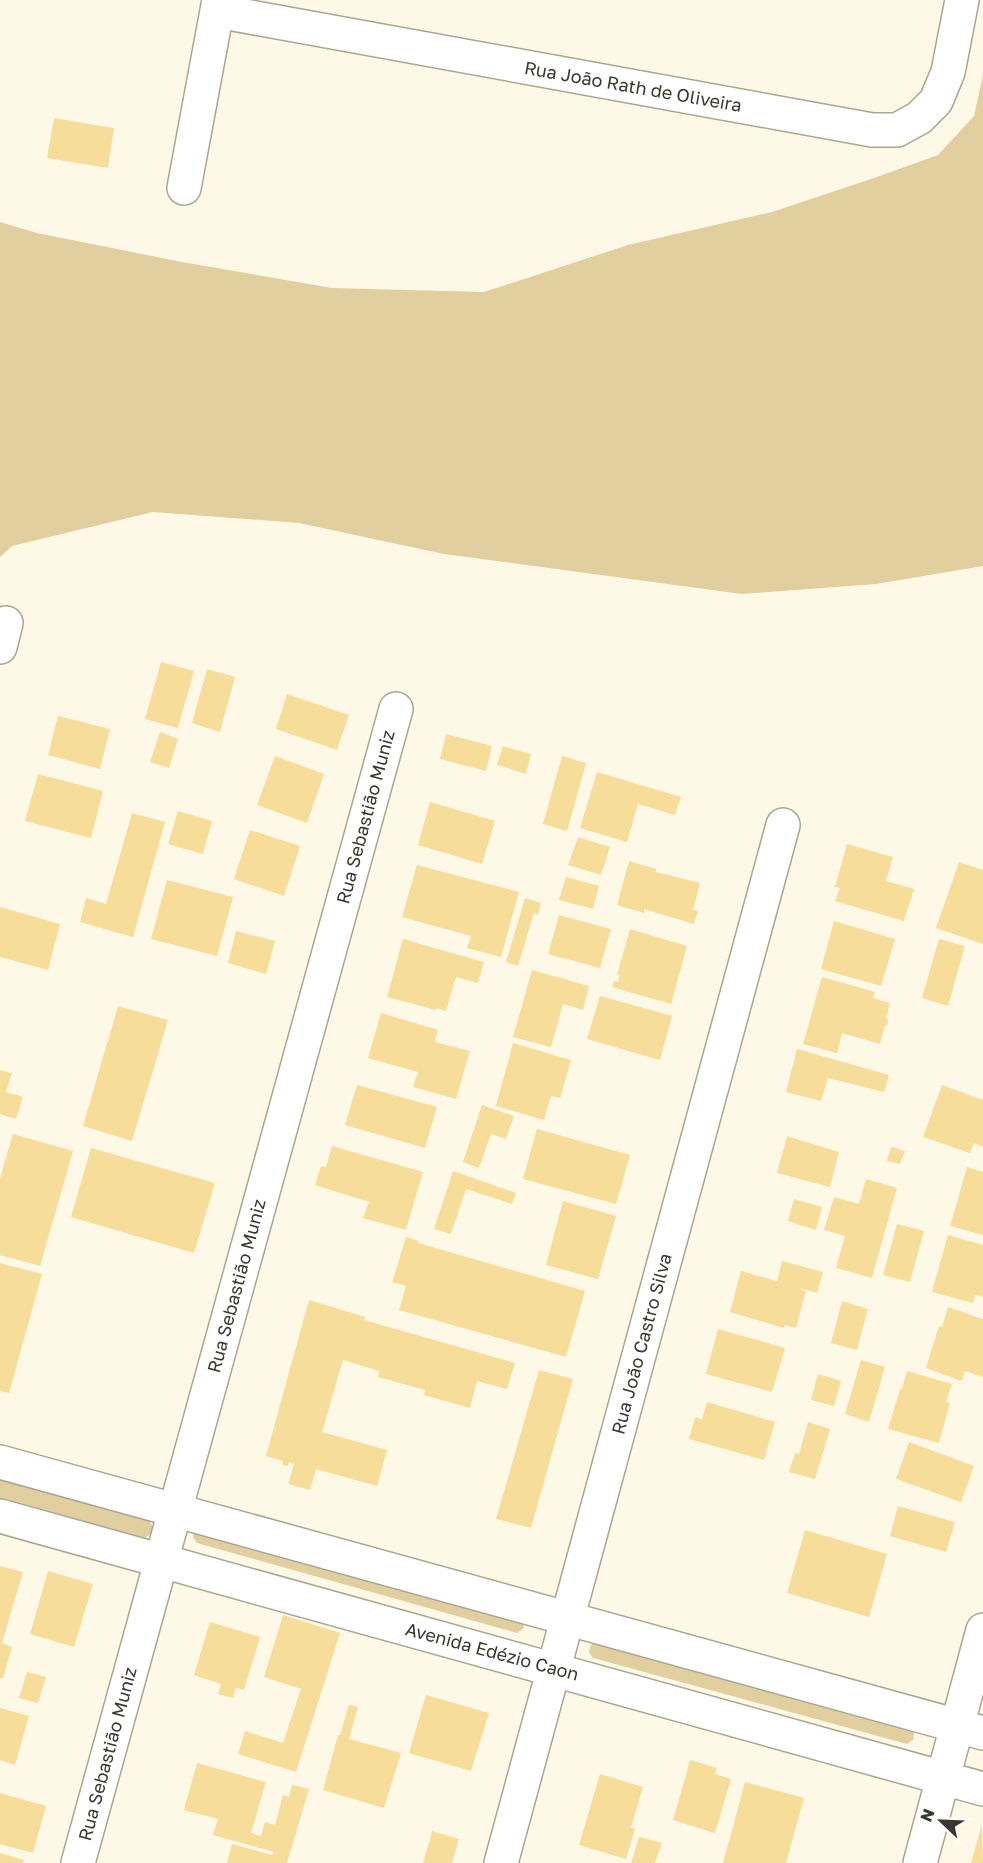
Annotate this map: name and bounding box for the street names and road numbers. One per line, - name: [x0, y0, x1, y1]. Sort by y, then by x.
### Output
- street label: Rua João Rath de Oliveira: [523, 56, 744, 116]
- street label: Rua Sebastião Muniz: [331, 727, 399, 906]
- street label: Rua Sebastião Muniz: [202, 1196, 270, 1375]
- street label: Rua João Castro Silva: [606, 1251, 676, 1437]
- street label: Avenida Edézio Caon: [403, 1617, 581, 1685]
- street label: Rua Sebastião Muniz: [73, 1664, 141, 1843]

